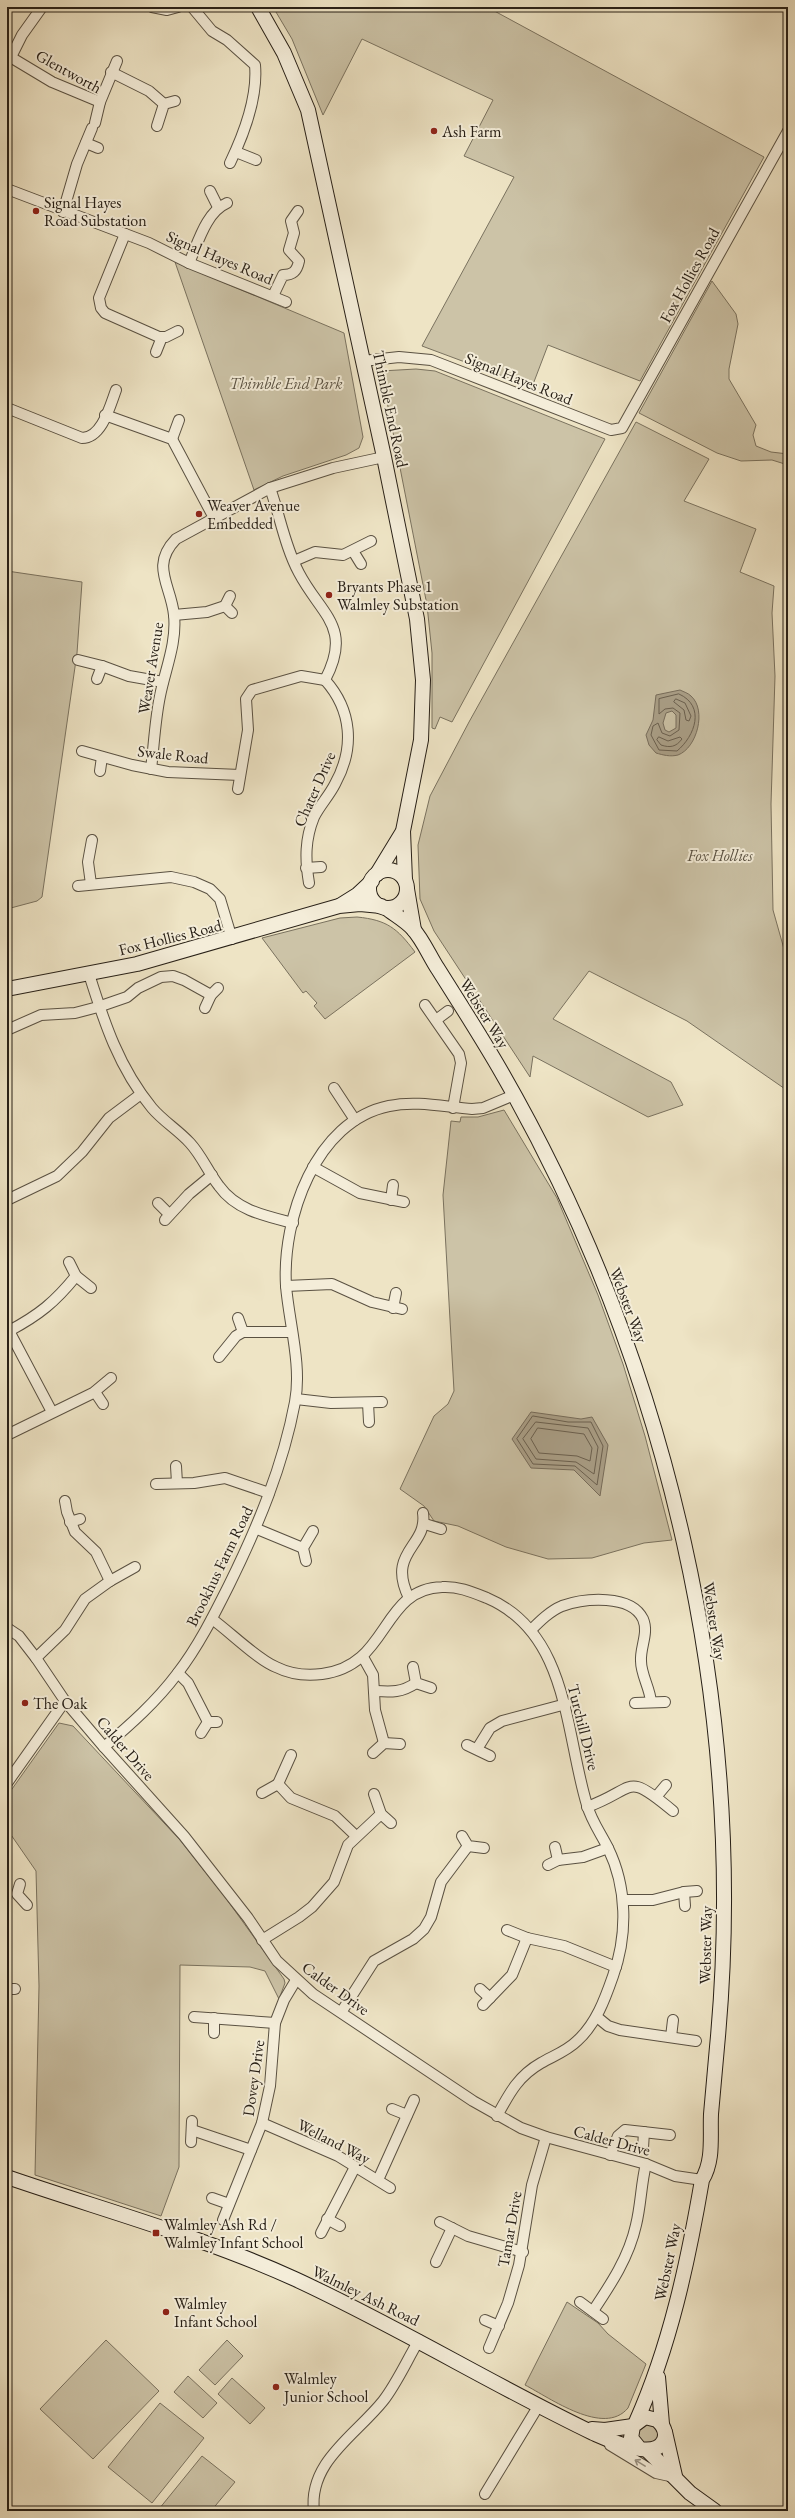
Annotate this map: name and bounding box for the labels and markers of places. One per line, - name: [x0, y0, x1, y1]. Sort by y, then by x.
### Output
- place label: Ash Farm: [441, 121, 502, 142]
- marker: Ash Farm: [429, 126, 439, 136]
- place label: Signal Hayes Road Substation: [44, 192, 147, 231]
- marker: Signal Hayes Road Substation: [31, 206, 41, 216]
- place label: Weaver Avenue Embedded: [207, 495, 300, 534]
- marker: Weaver Avenue Embedded: [194, 509, 204, 519]
- place label: Bryants Phase 1 Walmley Substation: [337, 576, 460, 615]
- marker: Bryants Phase 1 Walmley Substation: [324, 590, 334, 600]
- place label: The Oak: [33, 1693, 88, 1714]
- marker: The Oak: [20, 1698, 30, 1708]
- place label: Walmley Ash Rd / Walmley Infant School: [164, 2214, 303, 2253]
- marker: Walmley Ash Rd / Walmley Infant School: [151, 2228, 161, 2238]
- place label: Walmley Infant School: [174, 2293, 257, 2332]
- marker: Walmley Infant School: [161, 2307, 171, 2317]
- place label: Walmley Junior School: [282, 2368, 368, 2407]
- marker: Walmley Junior School: [271, 2382, 281, 2392]

